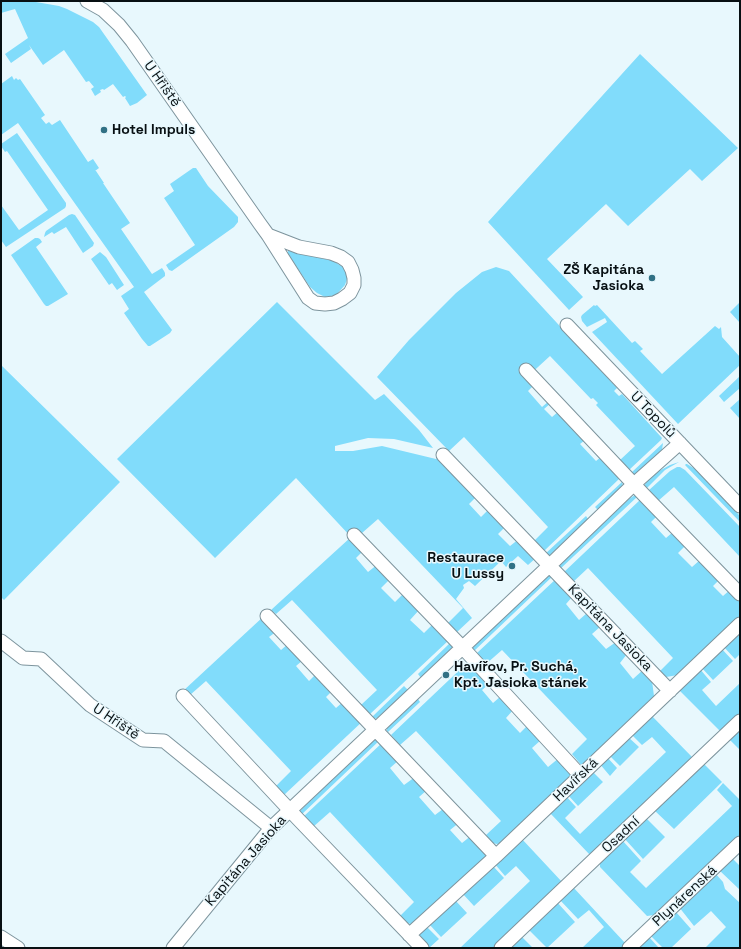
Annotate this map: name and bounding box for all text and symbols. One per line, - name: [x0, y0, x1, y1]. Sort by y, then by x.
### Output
- street label: U Hřiště: [140, 58, 184, 110]
- place label: Hotel Impuls: [112, 122, 195, 138]
- marker: Hotel Impuls: [99, 125, 109, 135]
- place label: ZŠ Kapitána Jasioka: [563, 262, 644, 294]
- marker: ZŠ Kapitána Jasioka: [647, 273, 657, 283]
- street label: U Topolů: [627, 388, 679, 442]
- place label: Restaurace U Lussy: [427, 550, 504, 582]
- marker: Restaurace U Lussy: [507, 561, 517, 571]
- street label: Kapitána Jasioka: [564, 581, 656, 675]
- place label: Havířov, Pr. Suchá, Kpt. Jasioka stánek: [454, 659, 587, 692]
- marker: Havířov, Pr. Suchá, Kpt. Jasioka stánek: [441, 670, 451, 680]
- street label: U Hřiště: [90, 700, 142, 744]
- street label: Havířská: [550, 755, 602, 805]
- street label: Kapitána Jasioka: [202, 812, 290, 910]
- street label: Osadní: [599, 813, 643, 857]
- street label: Plynárenská: [649, 862, 721, 930]

